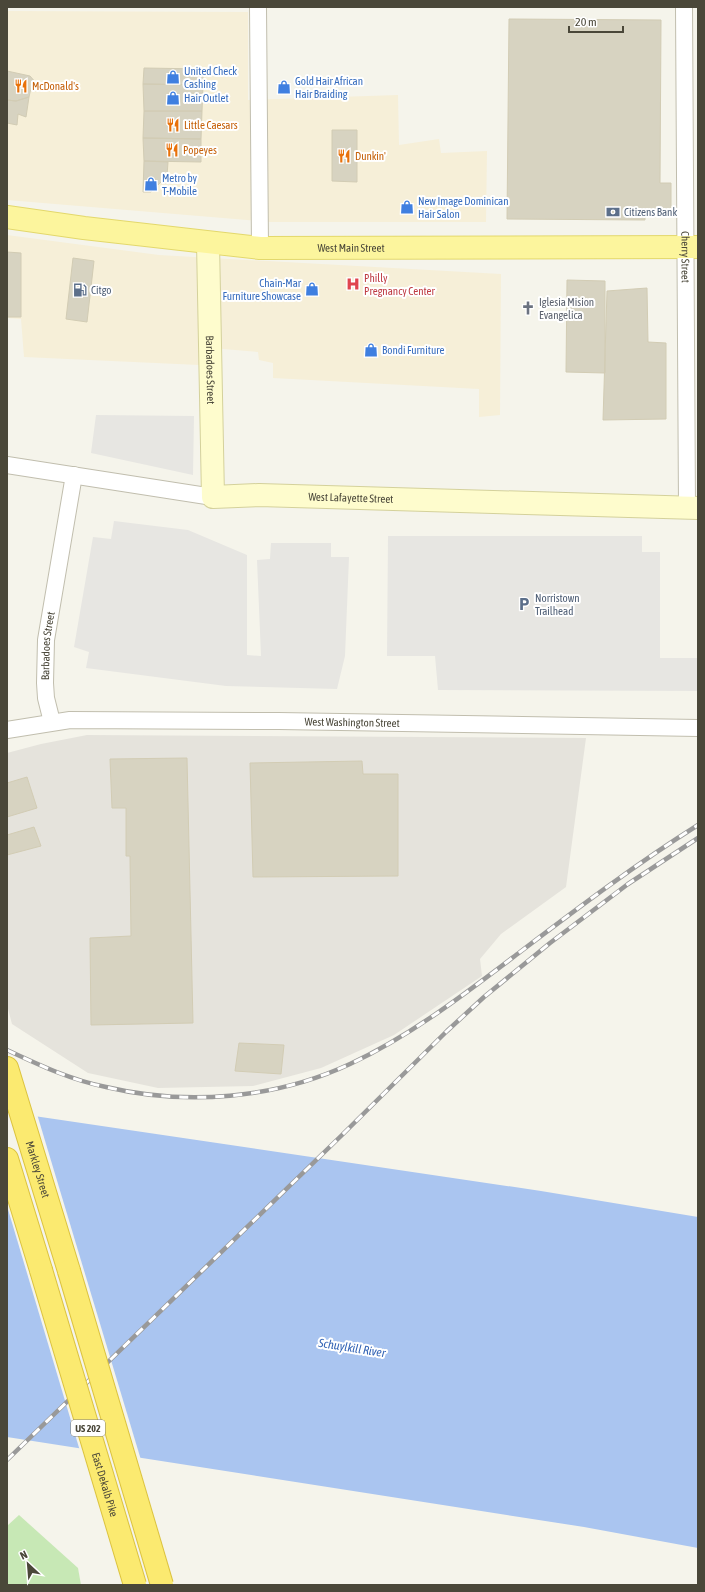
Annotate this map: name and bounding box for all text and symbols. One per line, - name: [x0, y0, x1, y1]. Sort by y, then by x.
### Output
- scale bar: [569, 8, 623, 34]
- text: 20 m: [575, 15, 597, 29]
- place label: United Check Cashing: [184, 65, 237, 90]
- shop icon: United Check Cashing: [165, 69, 181, 85]
- place label: Gold Hair African Hair Braiding: [295, 75, 363, 100]
- restaurant icon: McDonald's: [13, 78, 29, 94]
- shop icon: Gold Hair African Hair Braiding: [276, 79, 292, 95]
- place label: McDonald's: [32, 80, 79, 92]
- shop icon: Hair Outlet: [165, 90, 181, 106]
- place label: Hair Outlet: [184, 92, 229, 104]
- restaurant icon: Little Caesars: [165, 117, 181, 133]
- place label: Little Caesars: [184, 119, 238, 131]
- restaurant icon: Popeyes: [164, 142, 180, 158]
- place label: Popeyes: [183, 144, 217, 156]
- restaurant icon: Dunkin': [336, 148, 352, 164]
- place label: Dunkin': [355, 150, 386, 162]
- place label: Metro by T-Mobile: [162, 172, 198, 197]
- shop icon: Metro by T-Mobile: [143, 176, 159, 192]
- place label: New Image Dominican Hair Salon: [418, 195, 508, 220]
- shop icon: New Image Dominican Hair Salon: [399, 199, 415, 215]
- bank icon: Citizens Bank: [605, 204, 621, 220]
- place label: Citizens Bank: [624, 206, 677, 218]
- street label: Cherry Street: [679, 231, 692, 283]
- street label: West Main Street: [317, 242, 385, 254]
- place label: Philly Pregnancy Center: [364, 272, 436, 297]
- hospital icon: Philly Pregnancy Center: [345, 276, 361, 292]
- place label: Chain-Mar Furniture Showcase: [222, 277, 302, 302]
- shop icon: Chain-Mar Furniture Showcase: [304, 281, 320, 297]
- fuel station icon: Citgo: [72, 282, 88, 298]
- place label: Citgo: [91, 284, 111, 296]
- place label: Iglesia Mision Evangelica: [539, 296, 594, 321]
- church icon: Iglesia Mision Evangelica: [520, 300, 536, 316]
- street label: Barbadoes Street: [204, 335, 217, 405]
- shop icon: Bondi Furniture: [363, 342, 379, 358]
- place label: Bondi Furniture: [382, 344, 444, 356]
- street label: West Lafayette Street: [308, 490, 394, 505]
- place label: Norristown Trailhead: [535, 592, 580, 617]
- parking icon: Norristown Trailhead: [516, 596, 532, 612]
- street label: Barbadoes Street: [39, 611, 57, 680]
- street label: West Washington Street: [305, 715, 400, 729]
- street label: Markley Street: [24, 1140, 52, 1199]
- water label: Schuylkill River: [317, 1336, 387, 1360]
- road number: US 202: [71, 1420, 105, 1436]
- street label: East Dekalb Pike: [90, 1451, 120, 1518]
- north arrow: [8, 1544, 48, 1584]
- text: N: [18, 1548, 29, 1562]

